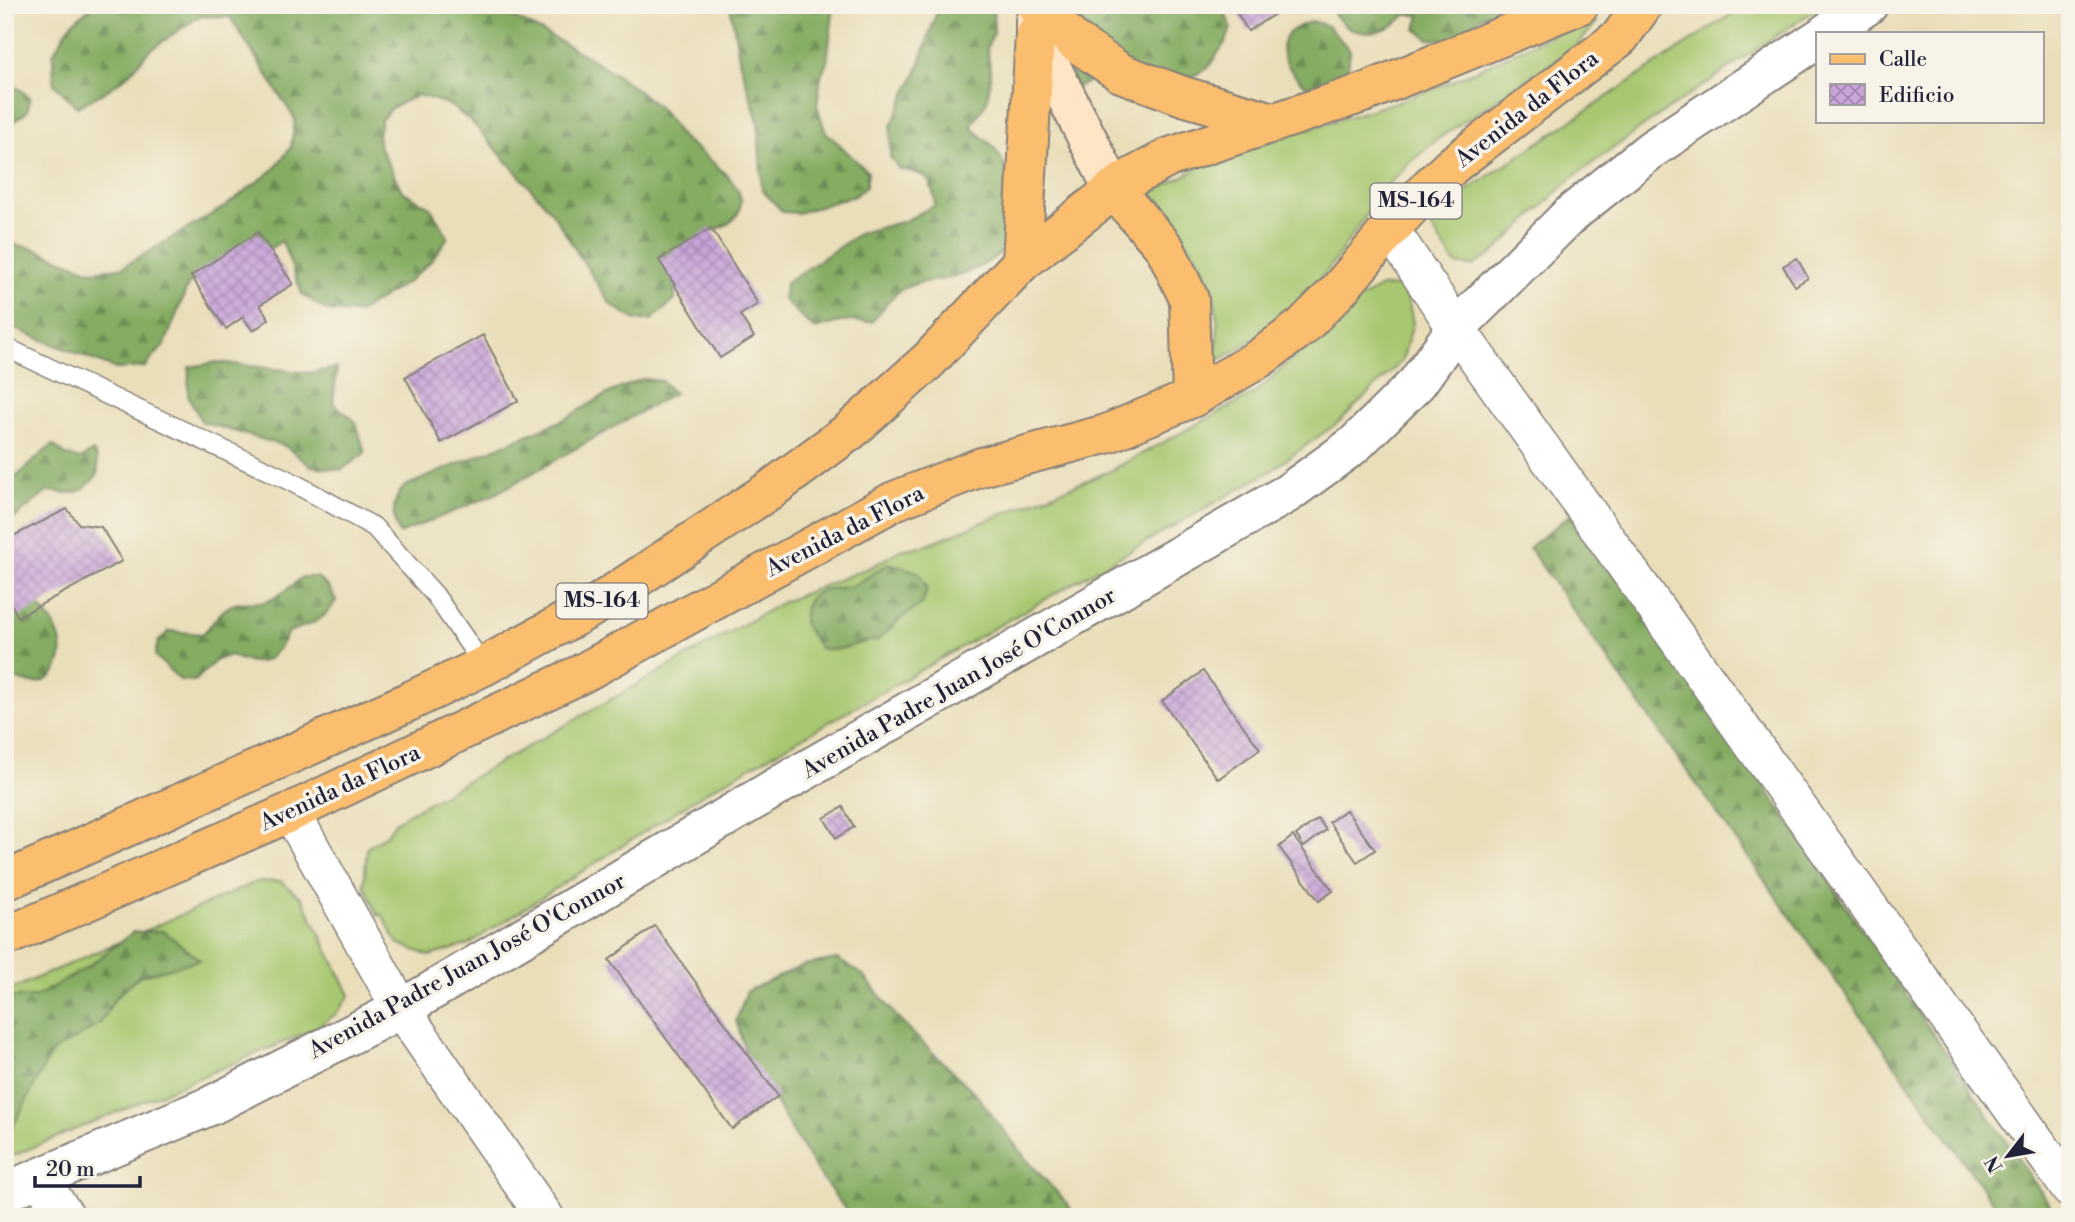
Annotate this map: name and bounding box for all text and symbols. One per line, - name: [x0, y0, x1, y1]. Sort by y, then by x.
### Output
- legend: [1816, 32, 2044, 122]
- street label: Avenida da Flora: [1449, 44, 1604, 174]
- text: Calle: [1879, 47, 1927, 73]
- text: Edificio: [1879, 83, 1955, 109]
- road number: MS-164: [1370, 184, 1462, 218]
- street label: Avenida da Flora: [760, 479, 929, 583]
- street label: Avenida Padre Juan José O'Connor: [796, 581, 1121, 785]
- road number: MS-164: [556, 584, 648, 618]
- street label: Avenida da Flora: [254, 738, 425, 838]
- street label: Avenida Padre Juan José O'Connor: [303, 867, 630, 1065]
- north arrow: [1974, 1120, 2044, 1190]
- scale bar: [35, 1145, 140, 1189]
- text: N: [1980, 1152, 2008, 1177]
- text: 20 m: [46, 1157, 95, 1183]

